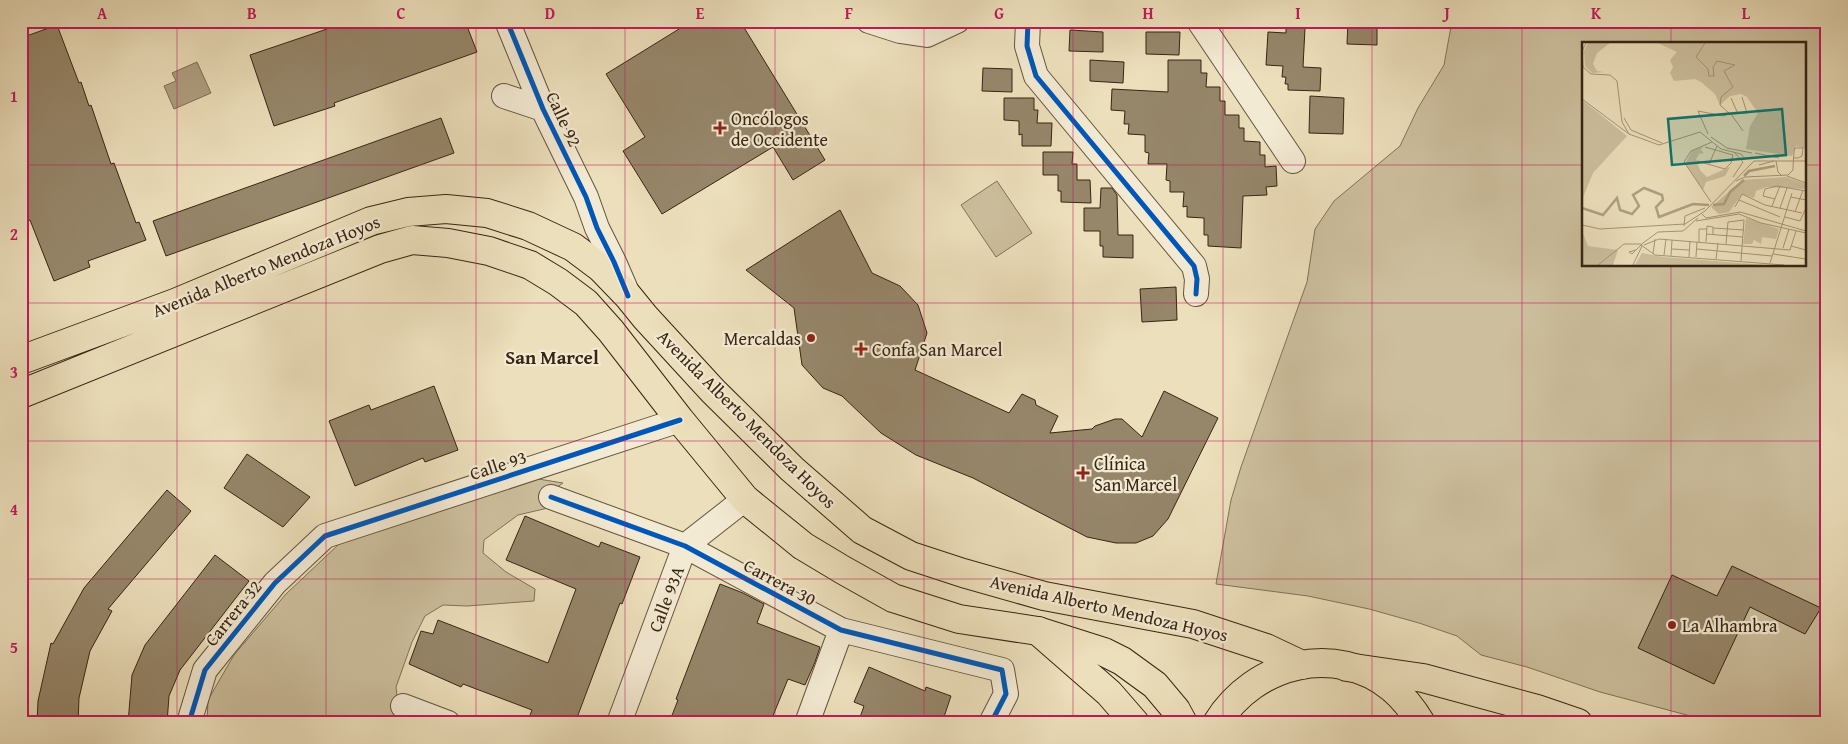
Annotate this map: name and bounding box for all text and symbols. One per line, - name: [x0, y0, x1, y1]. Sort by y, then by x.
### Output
- text: A: [97, 1, 108, 25]
- text: B: [247, 1, 257, 25]
- text: C: [396, 1, 406, 25]
- text: D: [545, 1, 555, 25]
- text: E: [696, 1, 705, 25]
- text: F: [845, 1, 853, 25]
- text: G: [994, 1, 1004, 25]
- text: H: [1142, 1, 1154, 25]
- text: I: [1295, 1, 1301, 25]
- text: J: [1441, 1, 1450, 25]
- text: K: [1591, 1, 1602, 25]
- text: L: [1742, 1, 1751, 25]
- inset map: [1582, 42, 1806, 266]
- text: 1: [10, 84, 18, 108]
- street label: Calle 92: [539, 87, 589, 151]
- place label: Oncólogos de Occidente: [731, 105, 828, 153]
- marker: Oncólogos de Occidente: [713, 121, 727, 135]
- street label: Avenida Alberto Mendoza Hoyos: [148, 208, 384, 324]
- text: 2: [10, 222, 18, 246]
- street label: Avenida Alberto Mendoza Hoyos: [651, 323, 843, 515]
- place label: Mercaldas: [724, 325, 801, 352]
- marker: Mercaldas: [805, 332, 817, 344]
- place label: Confa San Marcel: [872, 336, 1003, 363]
- marker: Confa San Marcel: [854, 342, 868, 356]
- district label: San Marcel: [505, 343, 599, 371]
- text: 3: [10, 360, 18, 384]
- street label: Calle 93: [466, 443, 530, 487]
- place label: Clínica San Marcel: [1094, 450, 1177, 498]
- marker: Clínica San Marcel: [1076, 466, 1090, 480]
- text: 4: [10, 497, 18, 521]
- street label: Carrera 30: [739, 552, 821, 612]
- street label: Calle 93A: [641, 562, 691, 636]
- street label: Avenida Alberto Mendoza Hoyos: [987, 567, 1231, 649]
- street label: Carrera 32: [198, 574, 268, 652]
- place label: La Alhambra: [1682, 612, 1778, 639]
- marker: La Alhambra: [1666, 619, 1678, 631]
- text: 5: [10, 635, 18, 659]

